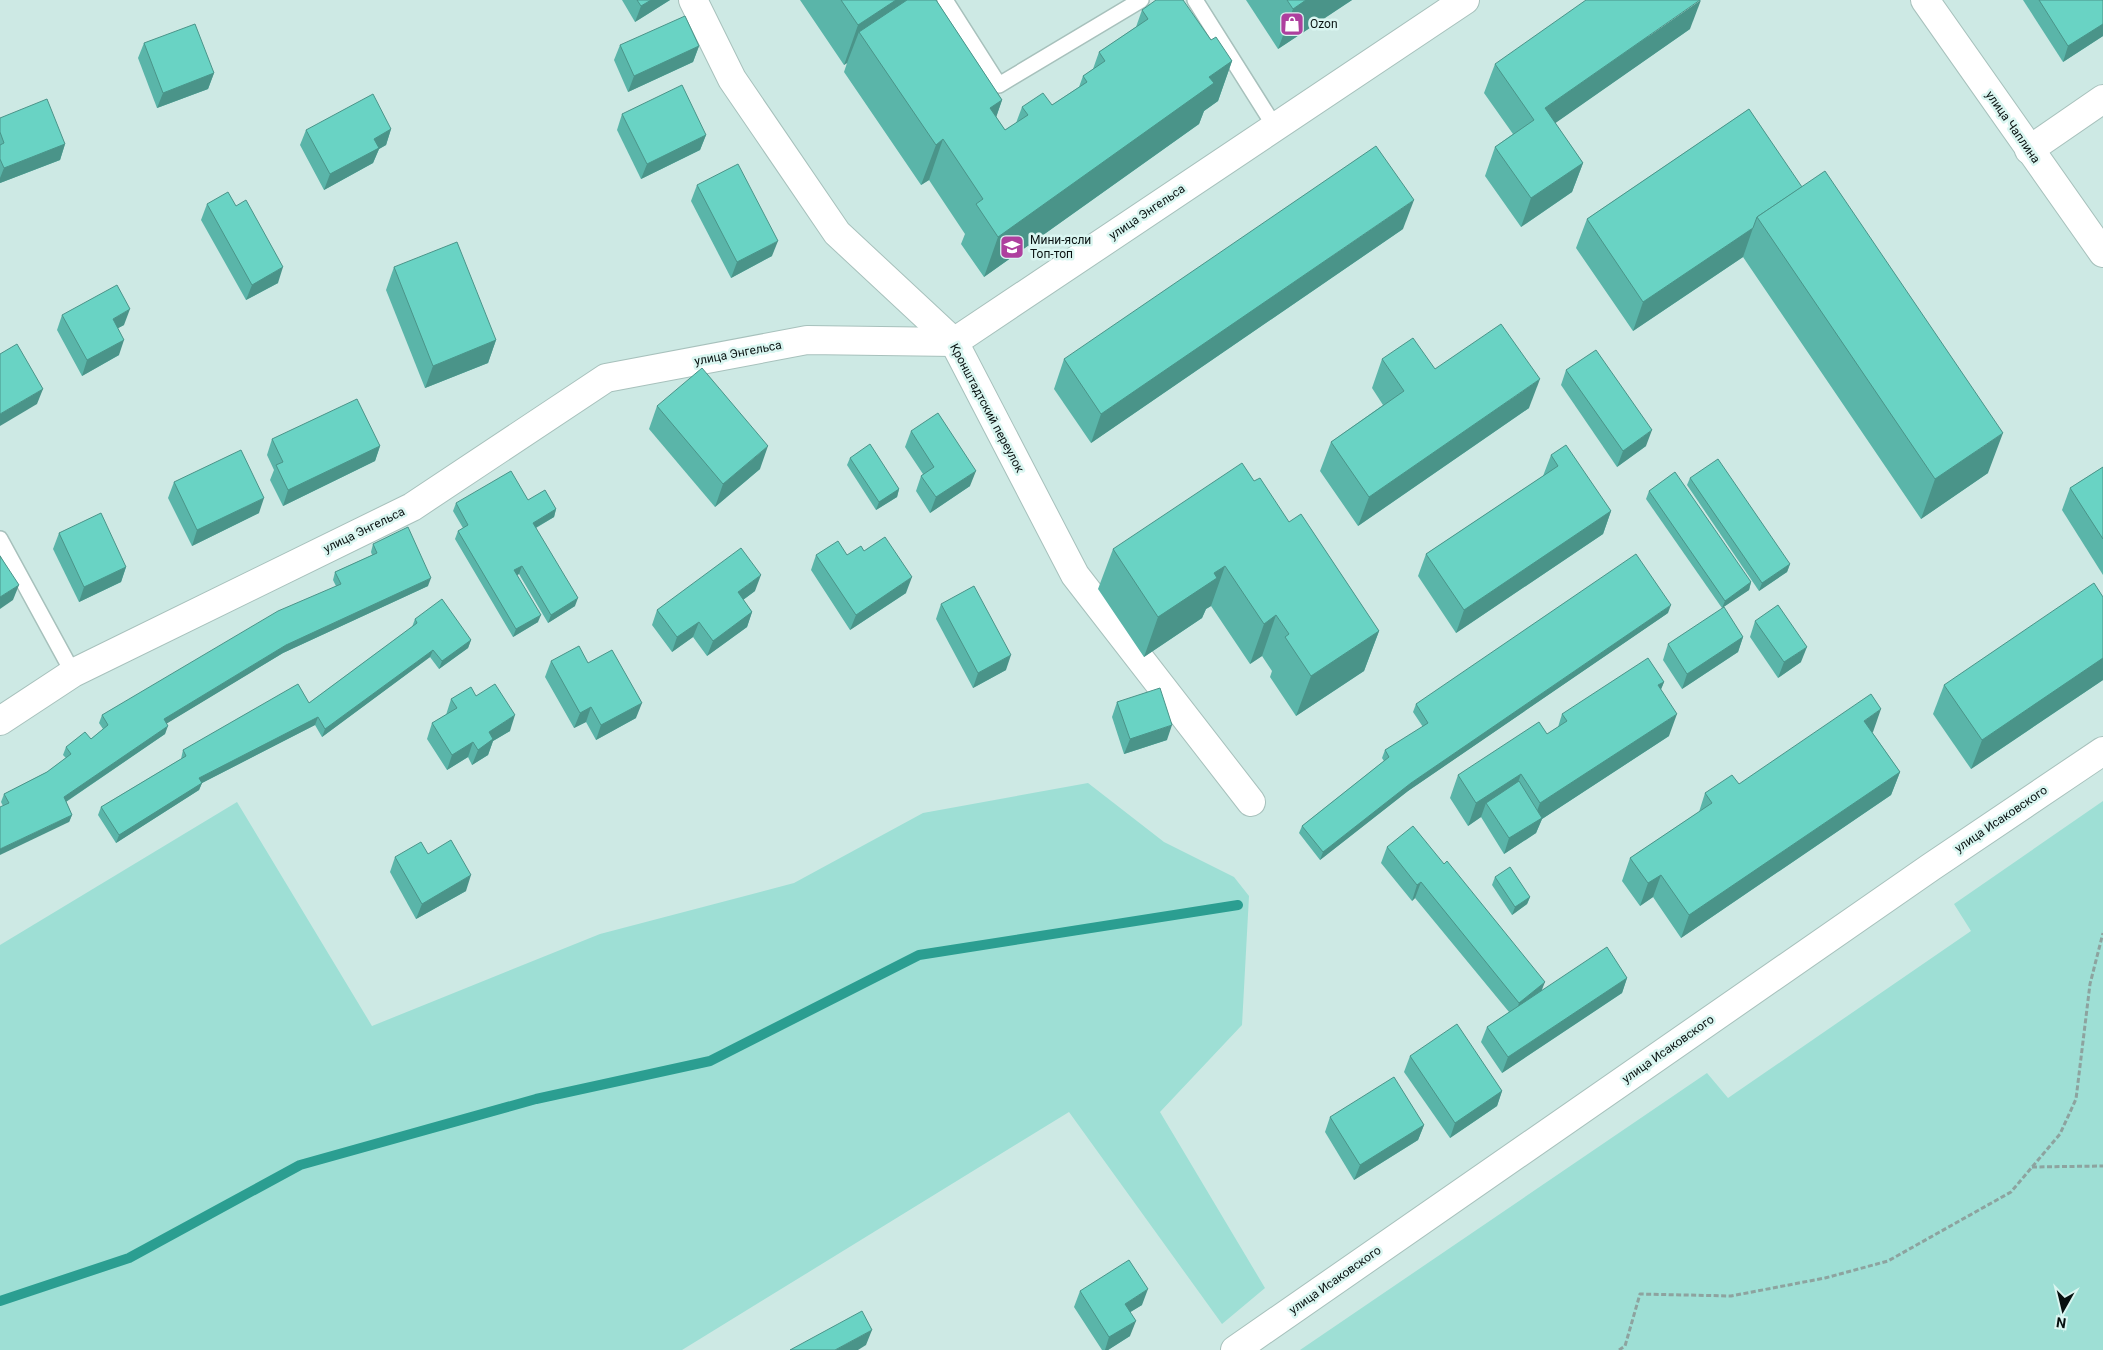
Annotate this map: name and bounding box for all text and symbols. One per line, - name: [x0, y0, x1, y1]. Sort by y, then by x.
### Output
- shop icon: Ozon: [1279, 11, 1305, 37]
- place label: Ozon: [1310, 17, 1338, 31]
- street label: улица Чаплина: [1983, 88, 2043, 166]
- street label: улица Энгельса: [1106, 181, 1188, 243]
- place label: Мини-ясли Топ-топ: [1030, 233, 1091, 261]
- school or university icon: Мини-ясли Топ-топ: [999, 234, 1025, 260]
- street label: улица Энгельса: [693, 338, 783, 368]
- street label: Кронштадтский переулок: [947, 341, 1027, 475]
- street label: улица Энгельса: [321, 504, 407, 556]
- street label: улица Исаковского: [1952, 783, 2050, 855]
- street label: улица Исаковского: [1620, 1012, 1717, 1086]
- street label: улица Исаковского: [1287, 1243, 1384, 1317]
- north arrow: [2038, 1285, 2088, 1335]
- text: N: [2055, 1314, 2067, 1331]

